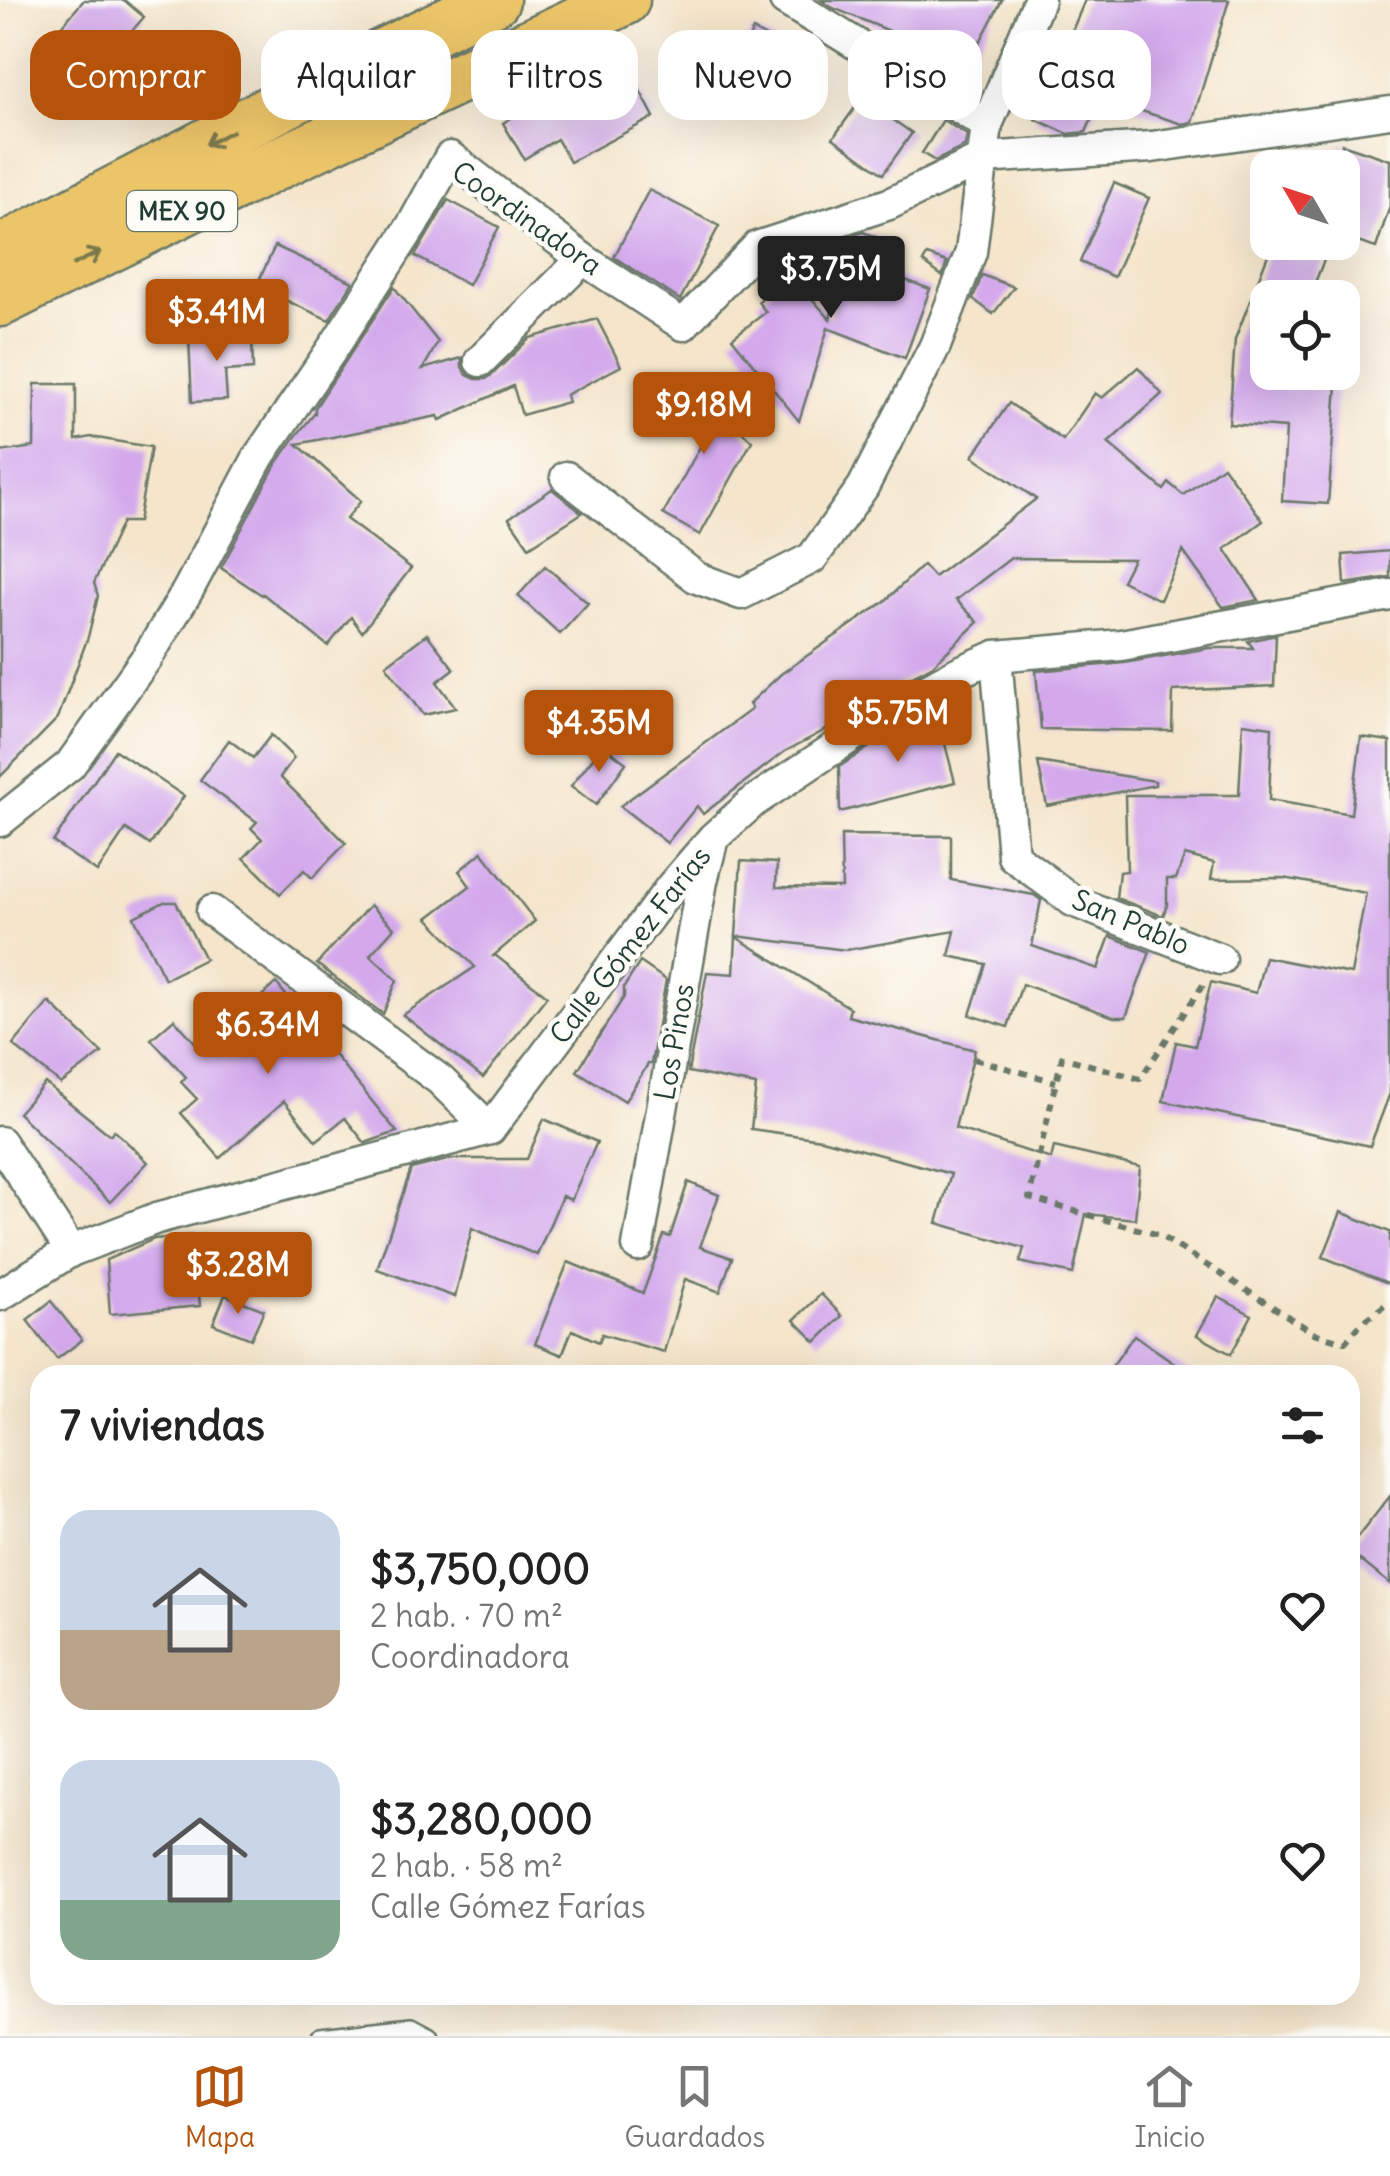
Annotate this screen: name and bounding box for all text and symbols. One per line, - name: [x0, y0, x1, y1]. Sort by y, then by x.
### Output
- chip: Comprar: [30, 30, 241, 120]
- chip: Alquilar: [261, 30, 451, 120]
- chip: Filtros: [471, 30, 638, 120]
- chip: Nuevo: [658, 30, 828, 120]
- chip: Piso: [848, 30, 982, 120]
- chip: Casa: [1002, 30, 1151, 120]
- one-way arrow: [204, 129, 234, 148]
- north arrow: [1250, 150, 1360, 260]
- map controls: [1250, 150, 1360, 390]
- street label: Coordinadora: [445, 153, 609, 283]
- road number: MEX 90: [127, 191, 237, 231]
- pin: $3.75M: [750, 236, 912, 321]
- one-way arrow: [72, 248, 102, 267]
- text: $3.75M: [780, 248, 882, 289]
- pin: $3.41M: [136, 279, 298, 364]
- button: locate: [1250, 280, 1360, 390]
- text: $3.41M: [168, 291, 266, 332]
- pin: $9.18M: [623, 372, 785, 457]
- text: $9.18M: [655, 384, 753, 425]
- pin: $5.75M: [817, 680, 979, 765]
- pin: $4.35M: [518, 690, 680, 775]
- text: $5.75M: [847, 692, 949, 733]
- text: $4.35M: [546, 702, 652, 743]
- street label: Calle Gómez Farías: [542, 839, 718, 1051]
- street label: San Pablo: [1067, 881, 1195, 963]
- street label: Los Pinos: [646, 981, 702, 1103]
- pin: $6.34M: [187, 992, 349, 1077]
- text: $6.34M: [215, 1004, 321, 1045]
- pin: $3.28M: [157, 1232, 319, 1317]
- text: $3.28M: [186, 1244, 290, 1285]
- icon: filters: [1275, 1398, 1330, 1453]
- text: 7 viviendas: [60, 1399, 265, 1451]
- text: $3,750,000: [370, 1543, 590, 1595]
- icon: home: [140, 1550, 260, 1670]
- icon: heart: [1275, 1583, 1330, 1638]
- text: 2 hab. · 70 m²: [370, 1595, 563, 1636]
- text: Coordinadora: [370, 1636, 570, 1677]
- text: $3,280,000: [370, 1793, 593, 1845]
- icon: home: [140, 1800, 260, 1920]
- icon: heart: [1275, 1833, 1330, 1888]
- text: 2 hab. · 58 m²: [370, 1845, 563, 1886]
- text: Calle Gómez Farías: [370, 1886, 646, 1927]
- tab: Mapa: [185, 2059, 255, 2155]
- tab: Guardados: [624, 2059, 765, 2155]
- tab: Inicio: [1135, 2059, 1205, 2155]

